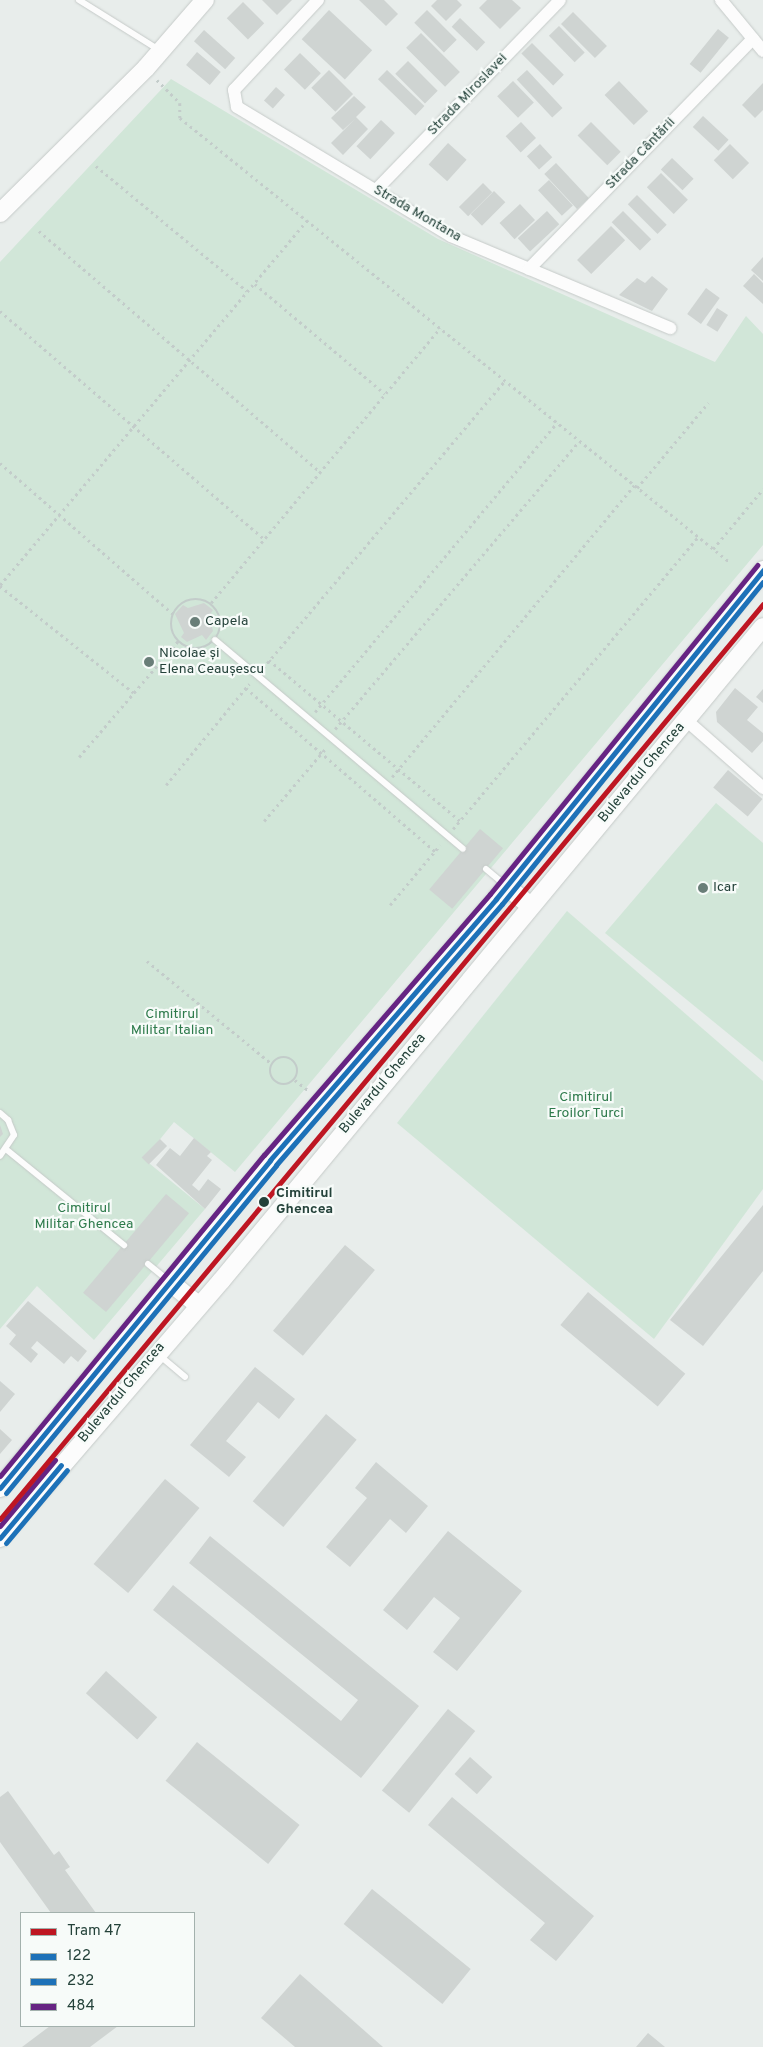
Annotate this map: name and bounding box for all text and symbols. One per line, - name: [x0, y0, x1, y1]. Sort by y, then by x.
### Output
- street label: Strada Miroslavei: [425, 50, 511, 140]
- street label: Strada Cântării: [603, 115, 679, 193]
- street label: Strada Montana: [370, 182, 464, 246]
- place label: Capela: [205, 614, 248, 630]
- marker: Capela: [189, 616, 201, 628]
- place label: Nicolae și Elena Ceaușescu: [159, 646, 264, 679]
- marker: Nicolae și Elena Ceaușescu: [143, 656, 155, 668]
- street label: Bulevardul Ghencea: [595, 719, 689, 827]
- place label: Icar: [713, 880, 737, 896]
- marker: Icar: [697, 882, 709, 894]
- park label: Cimitirul Militar Italian: [131, 1007, 213, 1040]
- street label: Bulevardul Ghencea: [336, 1030, 430, 1138]
- park label: Cimitirul Eroilor Turci: [548, 1090, 624, 1122]
- place label: Cimitirul Ghencea: [276, 1186, 333, 1218]
- marker: Cimitirul Ghencea: [256, 1194, 272, 1210]
- park label: Cimitirul Militar Ghencea: [35, 1201, 133, 1234]
- street label: Bulevardul Ghencea: [75, 1339, 169, 1447]
- legend: [20, 1912, 195, 2027]
- text: Tram 47: [67, 1922, 121, 1941]
- text: 122: [67, 1947, 91, 1966]
- text: 232: [67, 1972, 94, 1991]
- text: 484: [67, 1997, 95, 2016]

